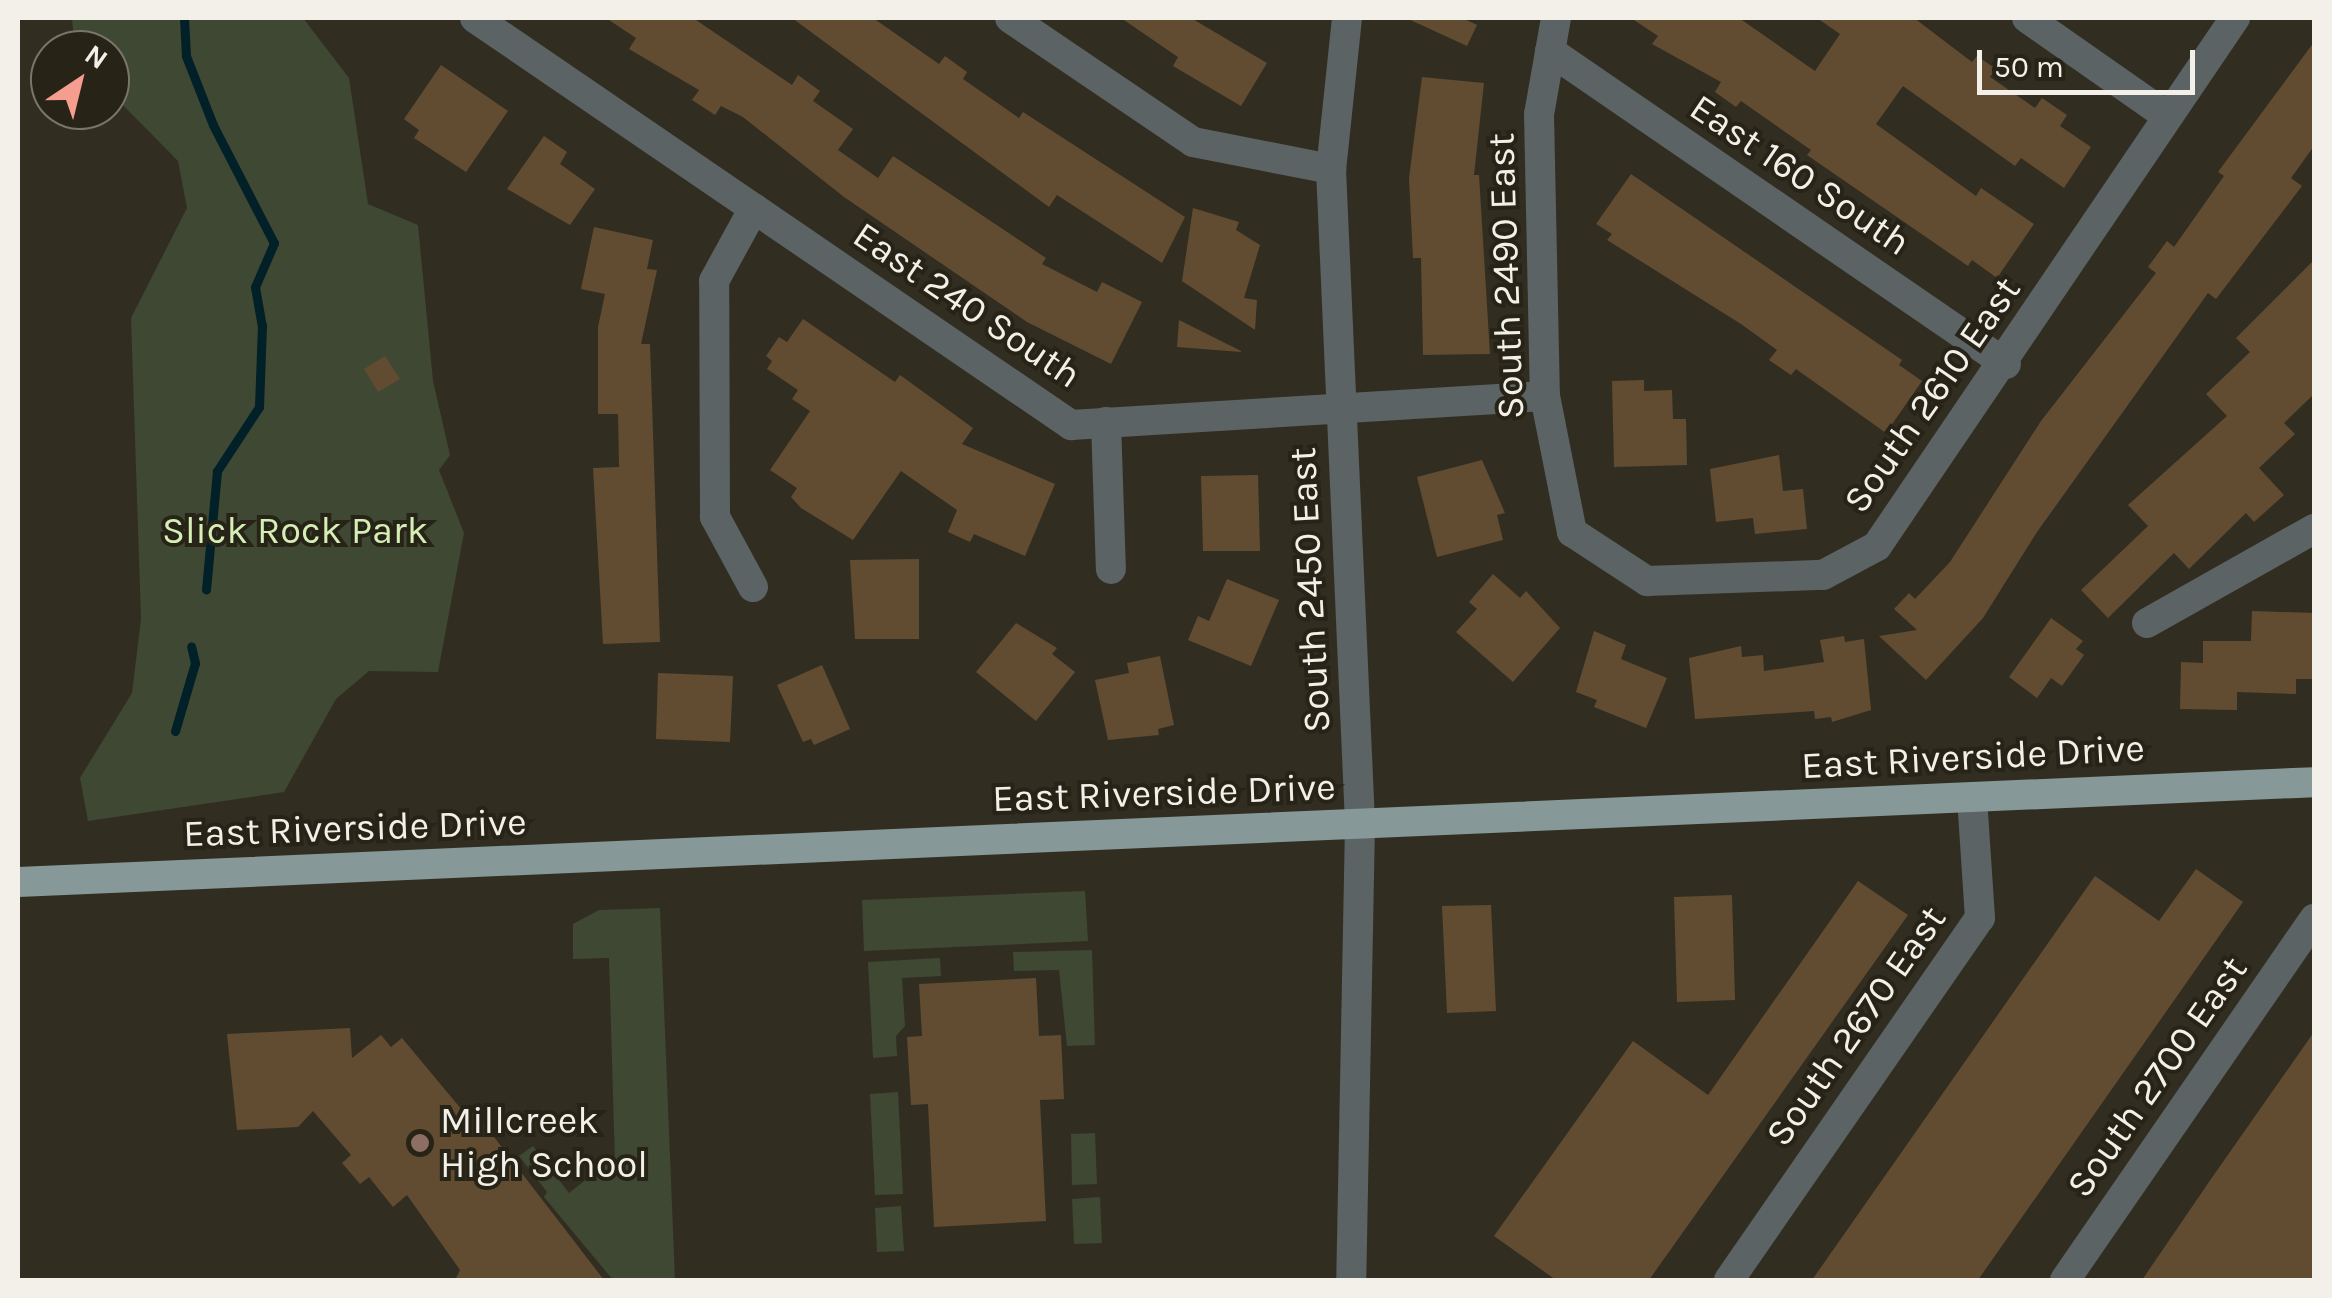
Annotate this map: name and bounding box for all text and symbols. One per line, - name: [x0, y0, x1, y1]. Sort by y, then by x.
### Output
- north arrow: [30, 30, 130, 130]
- scale bar: [1982, 30, 2200, 92]
- text: N: [79, 37, 114, 76]
- text: 50 m: [1994, 49, 2064, 85]
- street label: East 160 South: [1681, 85, 1919, 265]
- street label: South 2490 East: [1478, 132, 1534, 420]
- street label: East 240 South: [845, 212, 1089, 398]
- street label: South 2610 East: [1834, 268, 2030, 522]
- street label: South 2450 East: [1280, 446, 1340, 734]
- park label: Slick Rock Park: [162, 508, 428, 554]
- street label: East Riverside Drive: [1800, 725, 2146, 789]
- street label: East Riverside Drive: [992, 764, 1336, 822]
- street label: East Riverside Drive: [183, 799, 527, 857]
- street label: South 2670 East: [1756, 897, 1956, 1155]
- street label: South 2700 East: [2057, 948, 2257, 1206]
- place label: Millcreek High School: [440, 1098, 648, 1188]
- marker: Millcreek High School: [409, 1132, 431, 1154]

